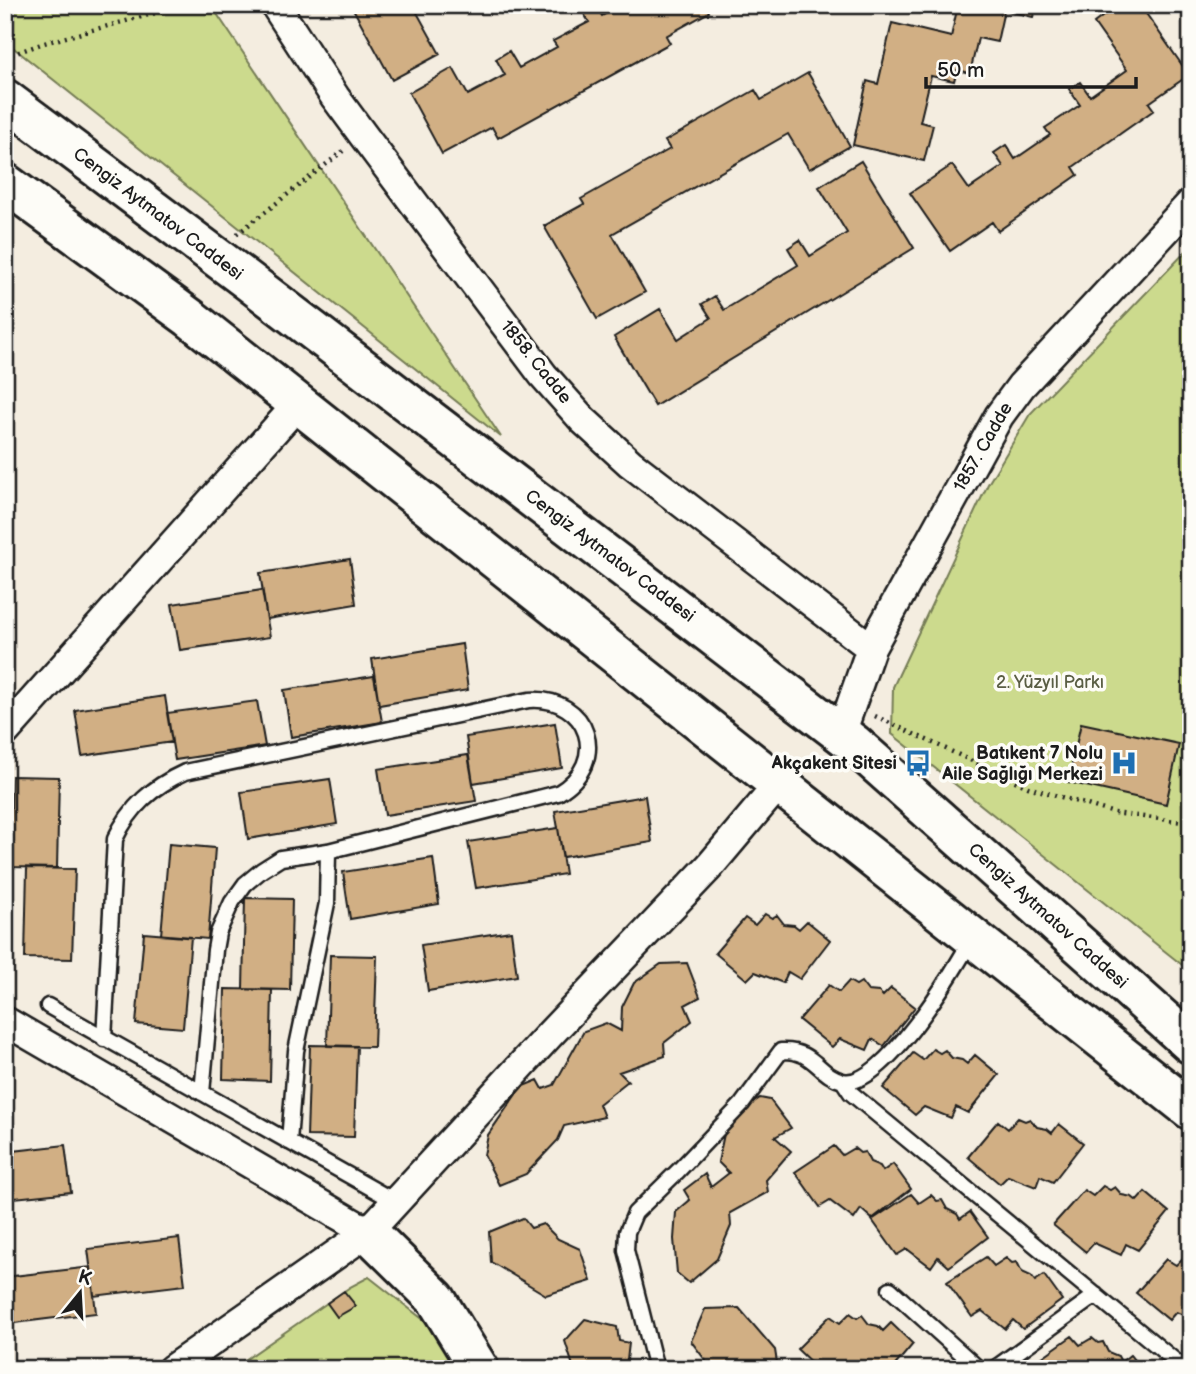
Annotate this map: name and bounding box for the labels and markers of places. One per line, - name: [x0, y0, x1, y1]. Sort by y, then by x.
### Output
- place label: Batıkent 7 Nolu Aile Sağlığı Merkezi: [941, 743, 1103, 785]
- bus stop icon: Akçakent Sitesi: [903, 748, 933, 778]
- hospital icon: Batıkent 7 Nolu Aile Sağlığı Merkezi: [1109, 748, 1139, 778]
- place label: Akçakent Sitesi: [771, 753, 897, 774]

